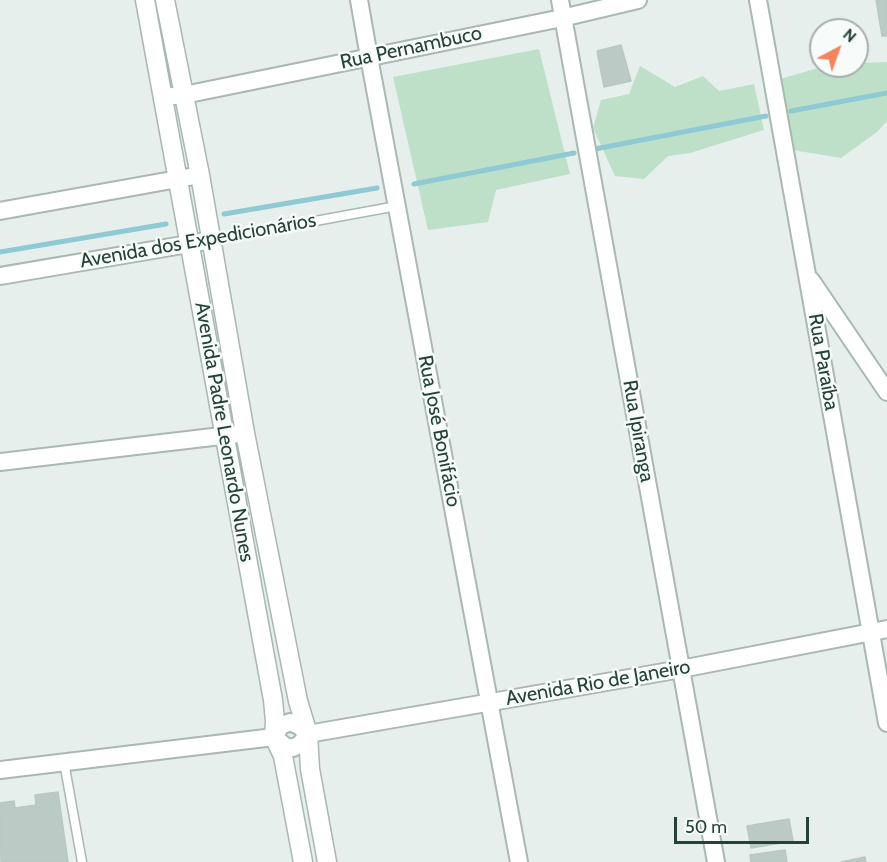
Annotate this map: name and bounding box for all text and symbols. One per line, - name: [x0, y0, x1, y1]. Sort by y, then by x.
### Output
- north arrow: [809, 18, 869, 78]
- street label: Rua Pernambuco: [338, 21, 484, 75]
- text: N: [839, 25, 860, 46]
- street label: Avenida dos Expedicionários: [78, 208, 318, 274]
- street label: Avenida Padre Leonardo Nunes: [189, 300, 259, 564]
- street label: Rua Paraíba: [803, 312, 843, 412]
- street label: Rua José Bonifácio: [413, 353, 465, 509]
- street label: Rua Ipiranga: [617, 378, 659, 484]
- street label: Avenida Rio de Janeiro: [504, 655, 692, 711]
- scale bar: [677, 805, 812, 843]
- text: 50 m: [685, 816, 727, 838]

